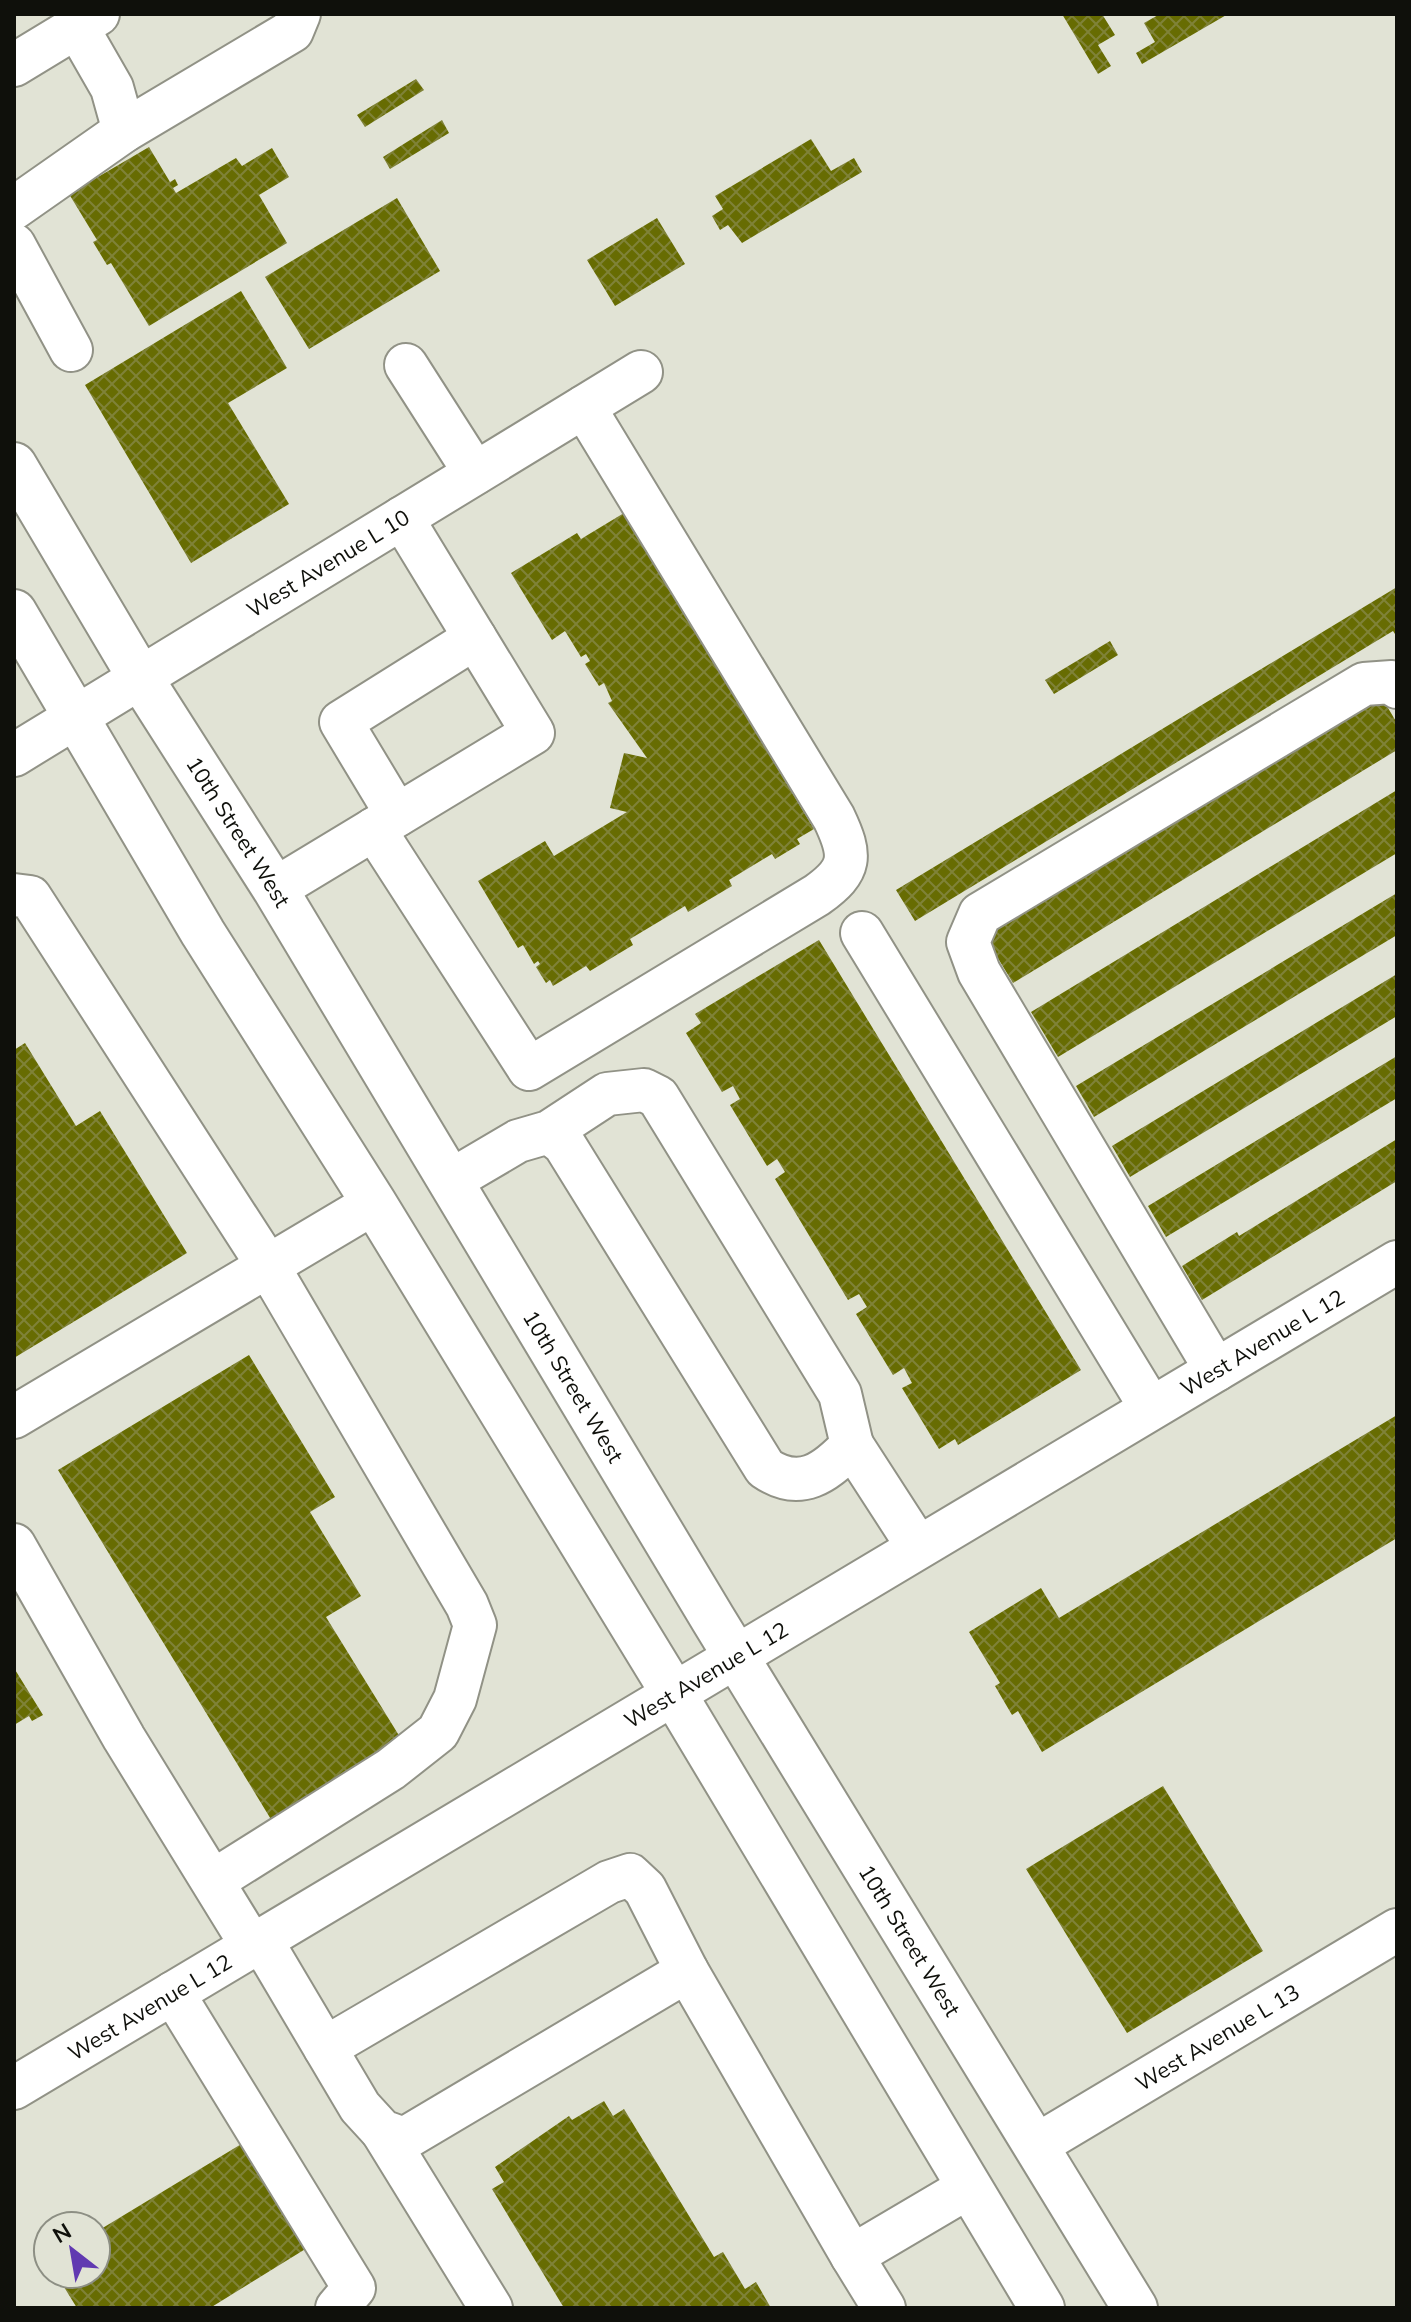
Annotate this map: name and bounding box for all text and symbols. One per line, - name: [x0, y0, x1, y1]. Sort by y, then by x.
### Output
- street label: West Avenue L 10: [241, 503, 415, 624]
- street label: 10th Street West: [180, 751, 297, 912]
- street label: West Avenue L 12: [1175, 1283, 1349, 1402]
- street label: 10th Street West: [517, 1305, 630, 1468]
- street label: West Avenue L 12: [619, 1615, 793, 1734]
- street label: 10th Street West: [853, 1859, 967, 2022]
- street label: West Avenue L 12: [63, 1947, 237, 2067]
- street label: West Avenue L 13: [1130, 1978, 1304, 2097]
- north arrow: [32, 2210, 112, 2290]
- text: N: [47, 2217, 76, 2249]

